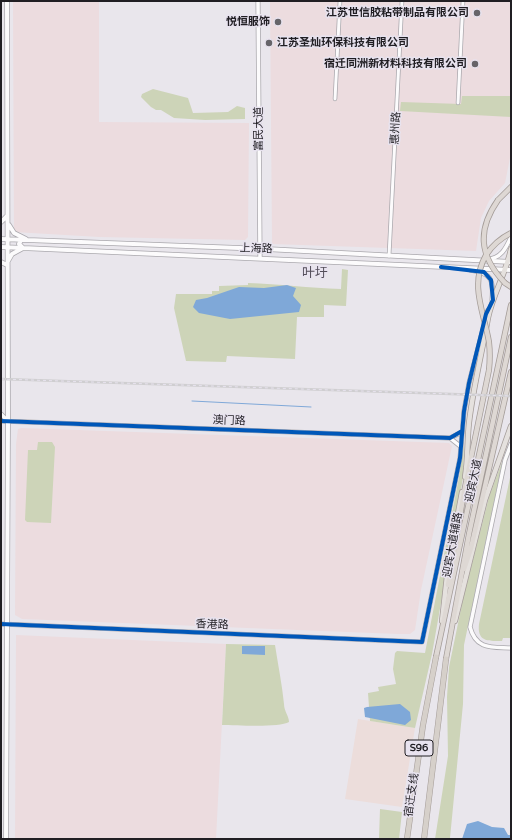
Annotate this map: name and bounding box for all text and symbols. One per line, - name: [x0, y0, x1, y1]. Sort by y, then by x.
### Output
- place label: 江苏世信胶粘带制品有限公司: [326, 6, 469, 20]
- marker: 江苏世信胶粘带制品有限公司: [472, 8, 482, 18]
- place label: 悦恒服饰: [226, 15, 270, 29]
- marker: 悦恒服饰: [273, 17, 283, 27]
- place label: 江苏圣灿环保科技有限公司: [277, 36, 409, 50]
- marker: 江苏圣灿环保科技有限公司: [264, 38, 274, 48]
- place label: 宿迁同洲新材料科技有限公司: [324, 57, 467, 71]
- marker: 宿迁同洲新材料科技有限公司: [470, 59, 480, 69]
- street label: 富民大道: [252, 107, 266, 151]
- street label: 惠州路: [389, 111, 403, 145]
- street label: 上海路: [239, 242, 273, 256]
- district label: 叶圩: [302, 266, 328, 282]
- street label: 澳门路: [212, 414, 246, 428]
- street label: 迎宾大道: [463, 458, 485, 504]
- street label: 迎宾大道辅路: [441, 511, 465, 579]
- street label: 香港路: [195, 618, 229, 632]
- road number: S96: [405, 740, 433, 756]
- street label: 宿迁支线: [402, 772, 422, 818]

